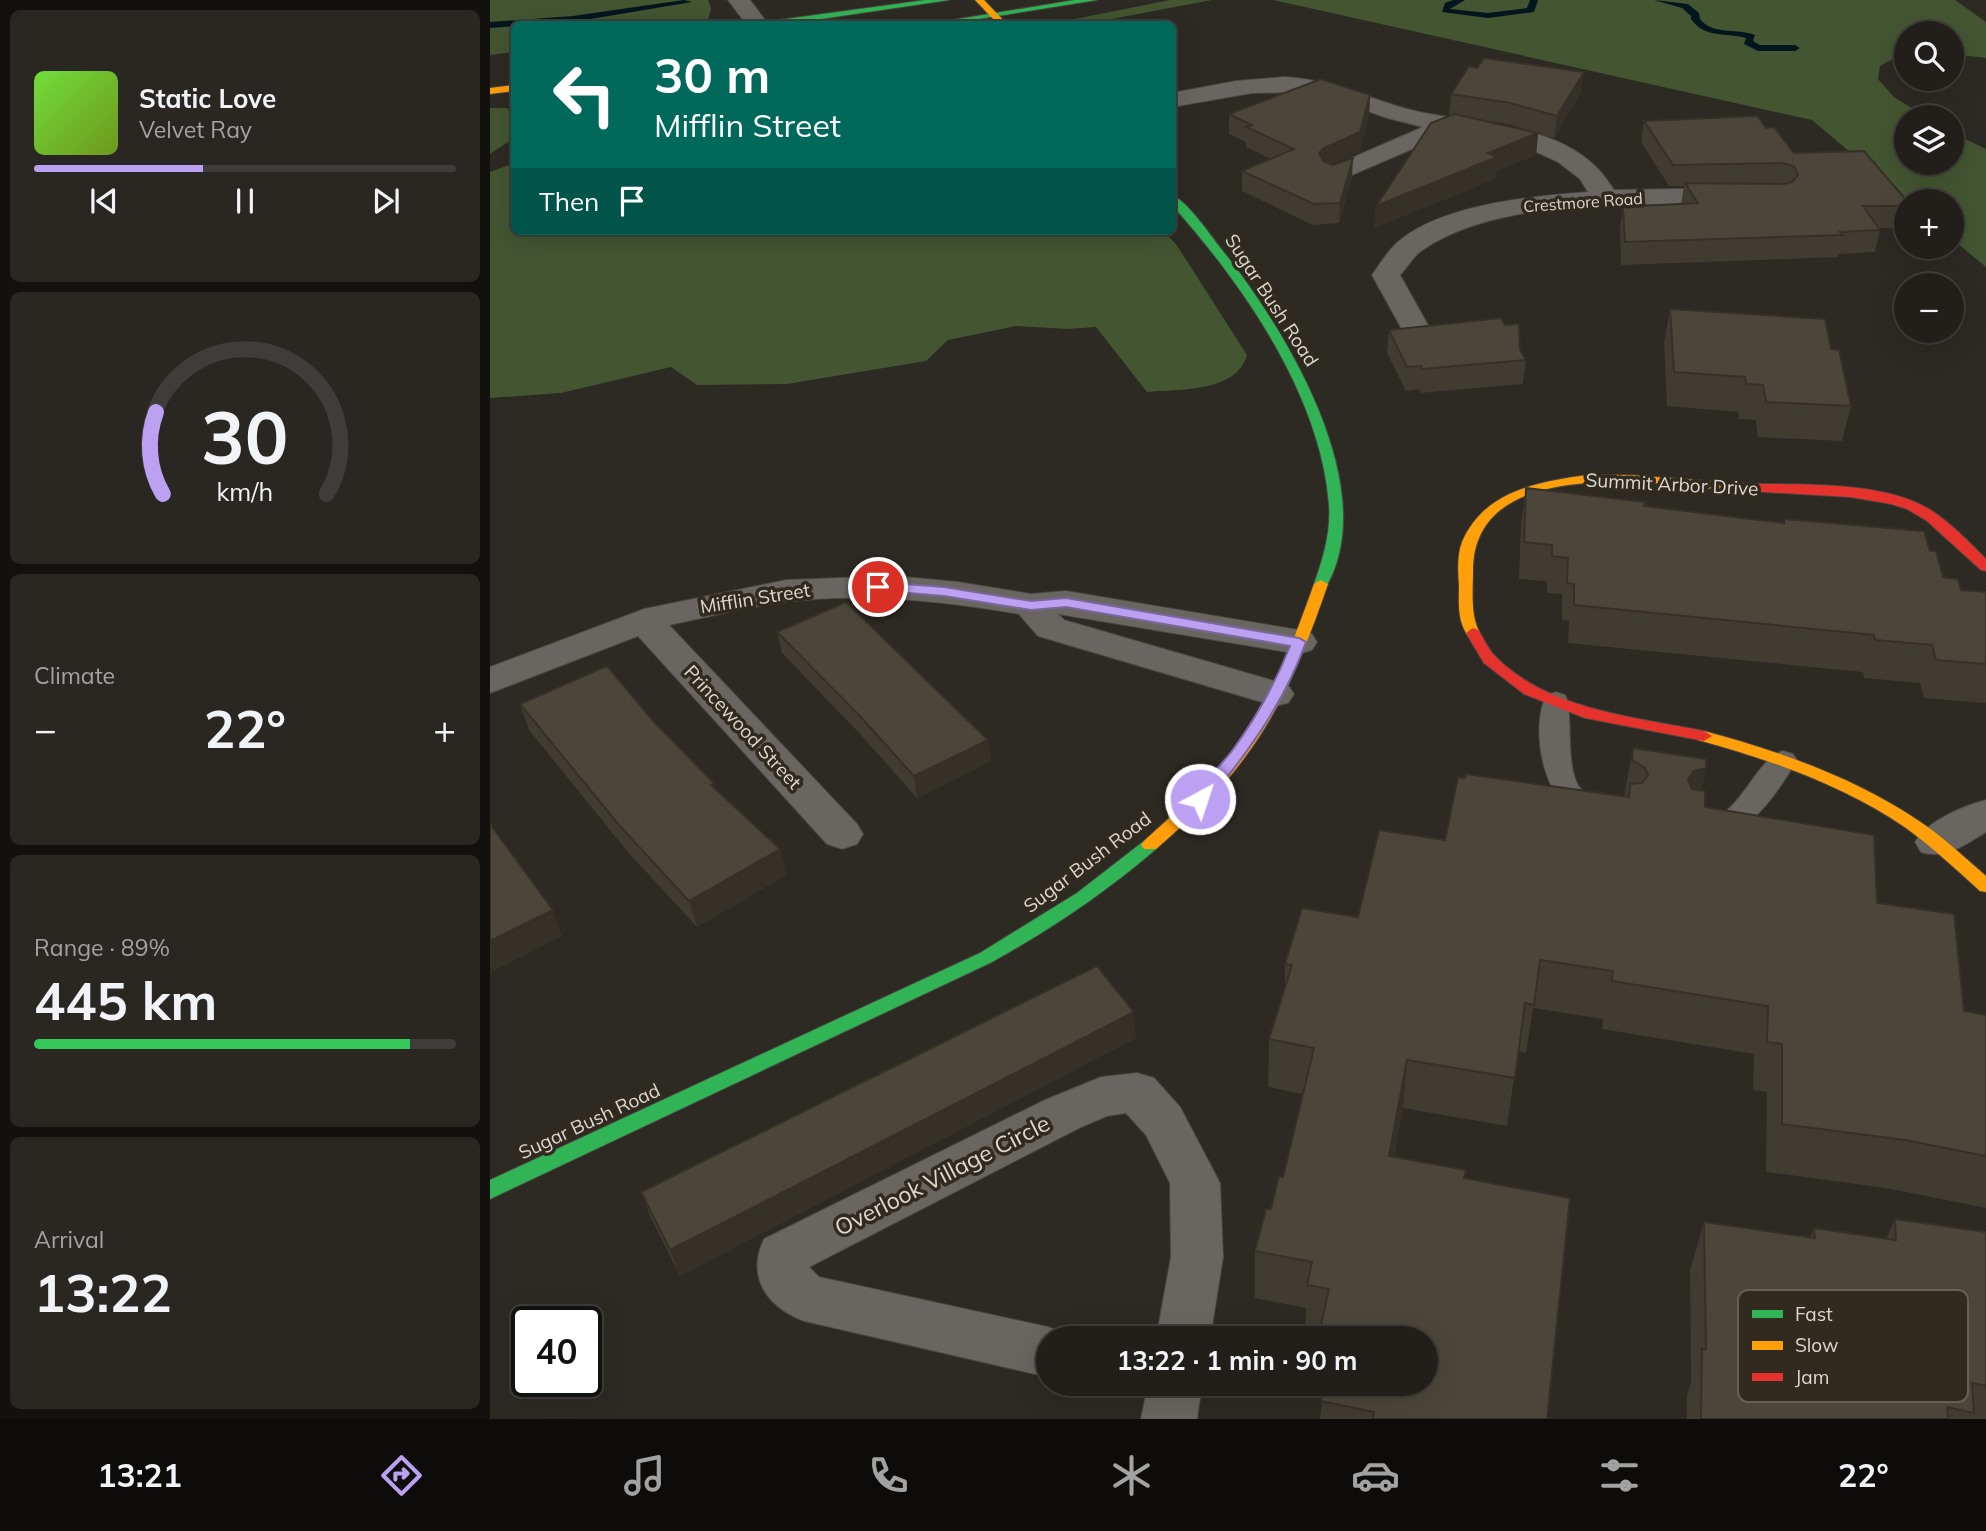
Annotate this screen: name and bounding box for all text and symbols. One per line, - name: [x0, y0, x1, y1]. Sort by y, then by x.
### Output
- map controls: [1894, 21, 1964, 343]
- button: search: [1894, 21, 1964, 91]
- text: 30 m: [654, 44, 770, 105]
- icon: left: [539, 49, 630, 140]
- text: Static Love: [139, 82, 276, 115]
- text: Mifflin Street: [654, 105, 841, 145]
- button: layers: [1894, 105, 1964, 175]
- text: Velvet Ray: [139, 115, 252, 144]
- icon: previous: [85, 182, 123, 220]
- icon: pause: [226, 182, 264, 220]
- icon: next: [367, 182, 405, 220]
- icon: arrive: [613, 182, 651, 220]
- text: Then: [539, 185, 599, 218]
- street label: Crestmore Road: [1523, 188, 1643, 216]
- button: +: [1894, 189, 1964, 259]
- street label: Sugar Bush Road: [1220, 229, 1324, 371]
- button: −: [1894, 273, 1964, 343]
- text: 30: [201, 391, 289, 482]
- street label: Summit Arbor Drive: [1585, 467, 1759, 501]
- text: km/h: [217, 475, 273, 506]
- pin: [848, 557, 908, 617]
- icon: arrive: [859, 568, 897, 606]
- street label: Mifflin Street: [698, 577, 812, 619]
- street label: Princewood Street: [679, 660, 807, 794]
- text: Climate: [34, 661, 115, 690]
- text: 22°: [204, 696, 286, 761]
- text: −: [34, 705, 57, 753]
- text: +: [433, 705, 456, 753]
- position arrow: [1163, 762, 1237, 836]
- street label: Sugar Bush Road: [1018, 806, 1156, 918]
- text: Range · 89%: [34, 933, 170, 962]
- text: 445 km: [34, 968, 217, 1033]
- street label: Sugar Bush Road: [514, 1078, 664, 1164]
- street label: Overlook Village Circle: [830, 1108, 1054, 1242]
- text: Arrival: [34, 1225, 104, 1254]
- text: 13:22: [34, 1260, 172, 1325]
- legend: [1738, 1290, 1968, 1402]
- text: Fast: [1795, 1302, 1833, 1326]
- speed limit sign: 40: [511, 1306, 602, 1397]
- text: Slow: [1795, 1333, 1839, 1357]
- text: 13:22 · 1 min · 90 m: [1117, 1344, 1357, 1377]
- text: Jam: [1795, 1365, 1829, 1389]
- icon: directions: [377, 1451, 426, 1500]
- icon: music: [620, 1451, 669, 1500]
- icon: phone: [864, 1451, 913, 1500]
- icon: climate: [1107, 1451, 1156, 1500]
- icon: car: [1351, 1451, 1400, 1500]
- icon: filters: [1595, 1451, 1644, 1500]
- text: 13:21: [97, 1455, 182, 1495]
- text: 22°: [1838, 1455, 1889, 1495]

